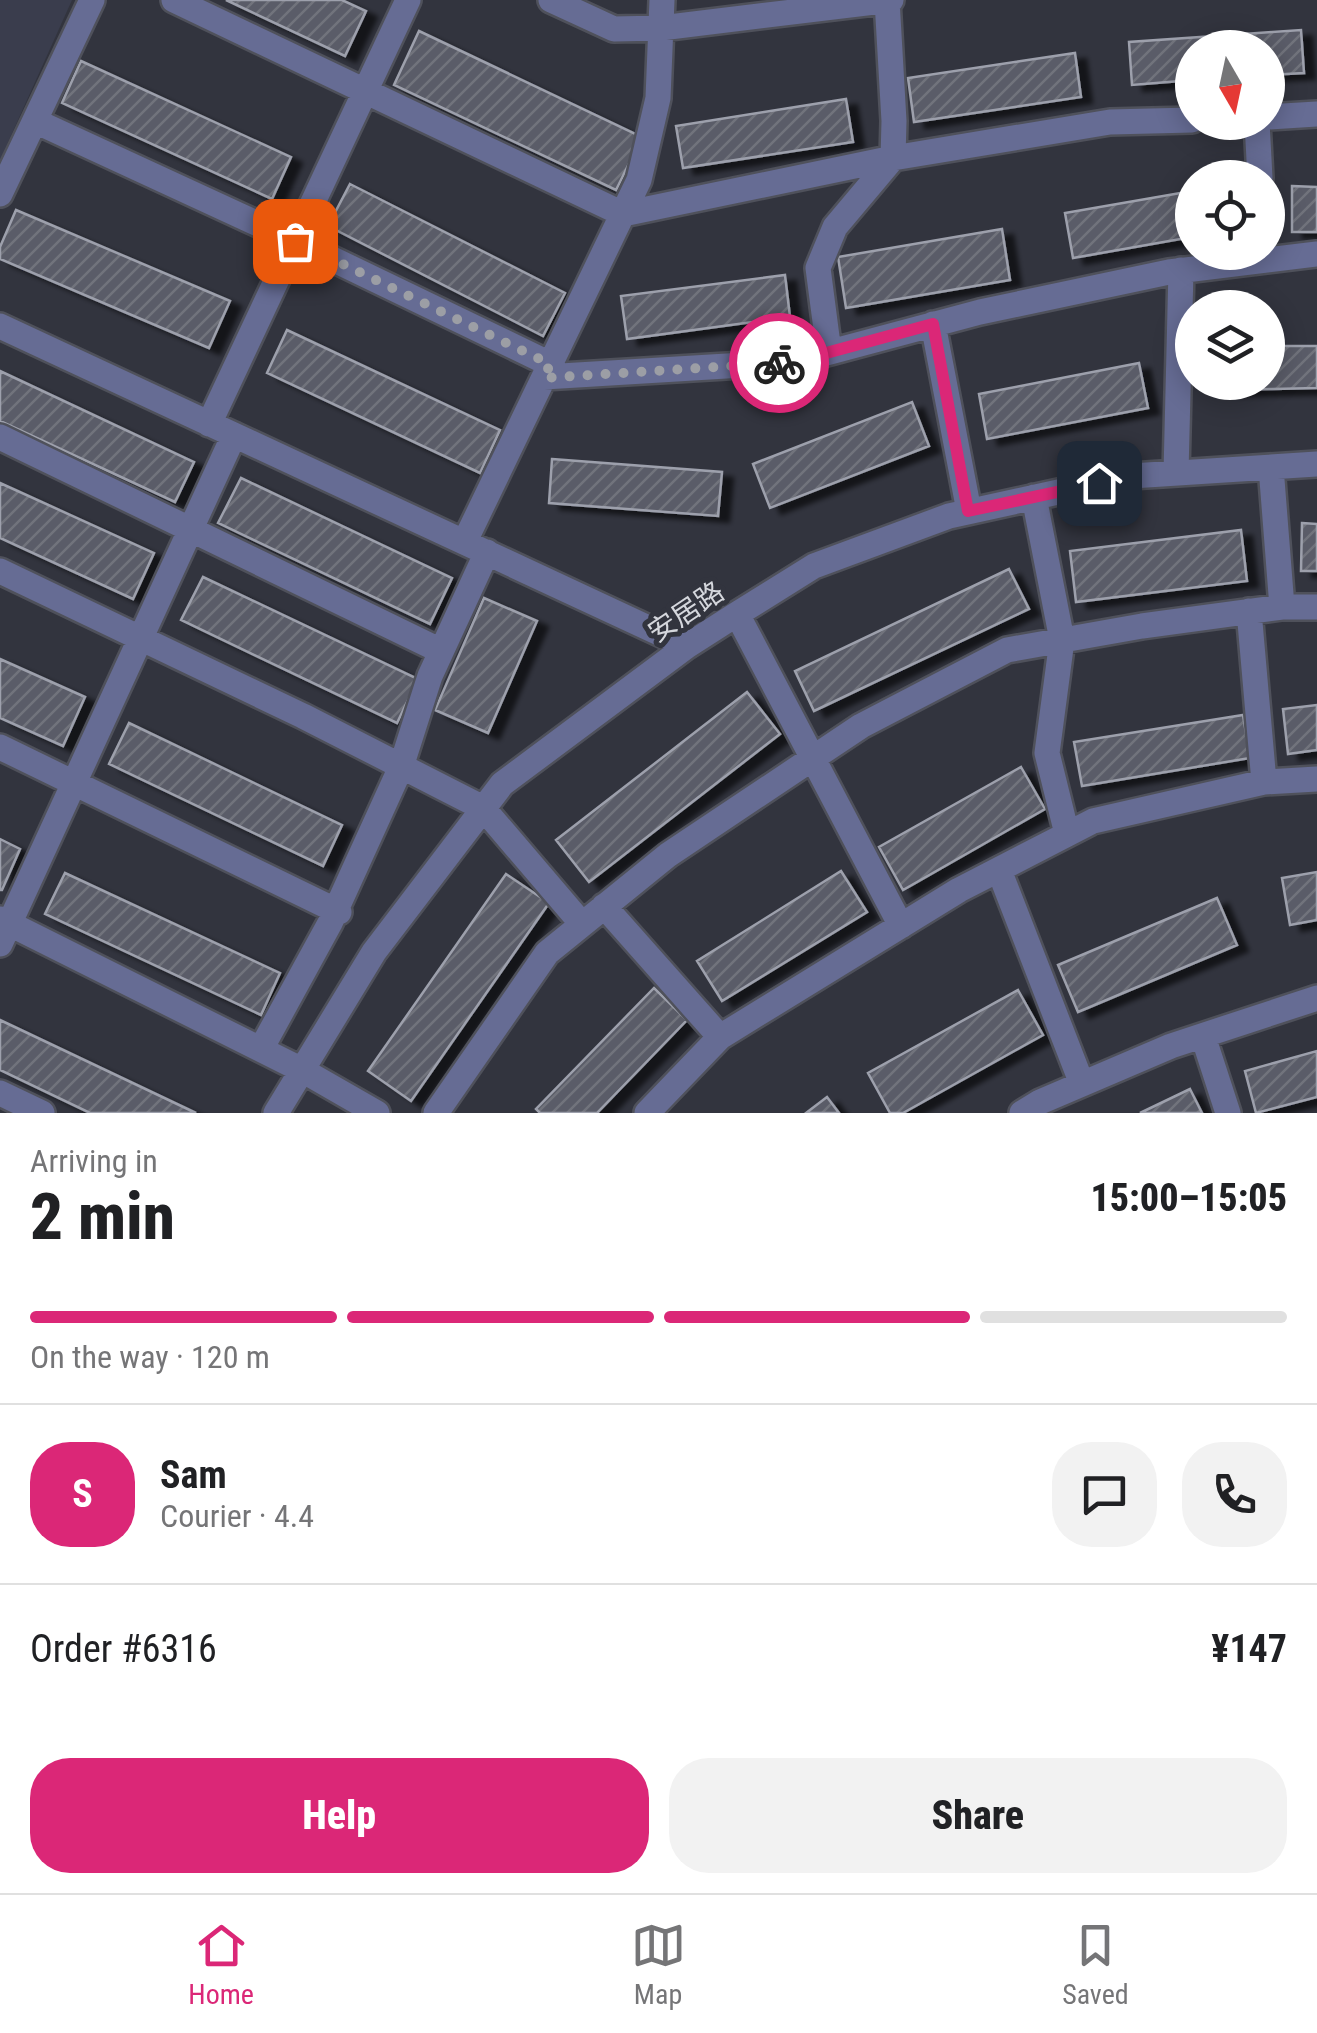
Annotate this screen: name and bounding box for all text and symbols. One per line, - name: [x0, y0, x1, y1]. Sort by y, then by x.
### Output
- north arrow: [1175, 30, 1285, 140]
- map controls: [1175, 30, 1285, 400]
- button: locate: [1175, 160, 1285, 270]
- pin: [253, 199, 338, 284]
- icon: bag: [268, 214, 323, 269]
- button: layers: [1175, 290, 1285, 400]
- courier: [729, 313, 829, 413]
- icon: bike: [752, 336, 807, 391]
- pin: [1057, 441, 1142, 526]
- icon: home: [1072, 456, 1127, 511]
- street label: 安居路: [642, 575, 730, 649]
- text: Arriving in: [30, 1142, 158, 1180]
- text: 15:00–15:05: [1090, 1176, 1287, 1220]
- text: 2 min: [30, 1179, 175, 1255]
- text: On the way · 120 m: [30, 1338, 270, 1376]
- button: chat: [1052, 1442, 1157, 1547]
- button: phone: [1182, 1442, 1287, 1547]
- text: Sam: [160, 1453, 227, 1497]
- text: S: [72, 1472, 93, 1516]
- text: Courier · 4.4: [160, 1497, 314, 1535]
- text: Order #6316: [30, 1627, 217, 1671]
- text: ¥147: [1211, 1627, 1287, 1671]
- button: Help: [30, 1758, 649, 1873]
- button: Share: [669, 1758, 1287, 1873]
- tab: Home: [188, 1918, 254, 2011]
- tab: Map: [631, 1918, 686, 2011]
- tab: Saved: [1062, 1918, 1129, 2011]

